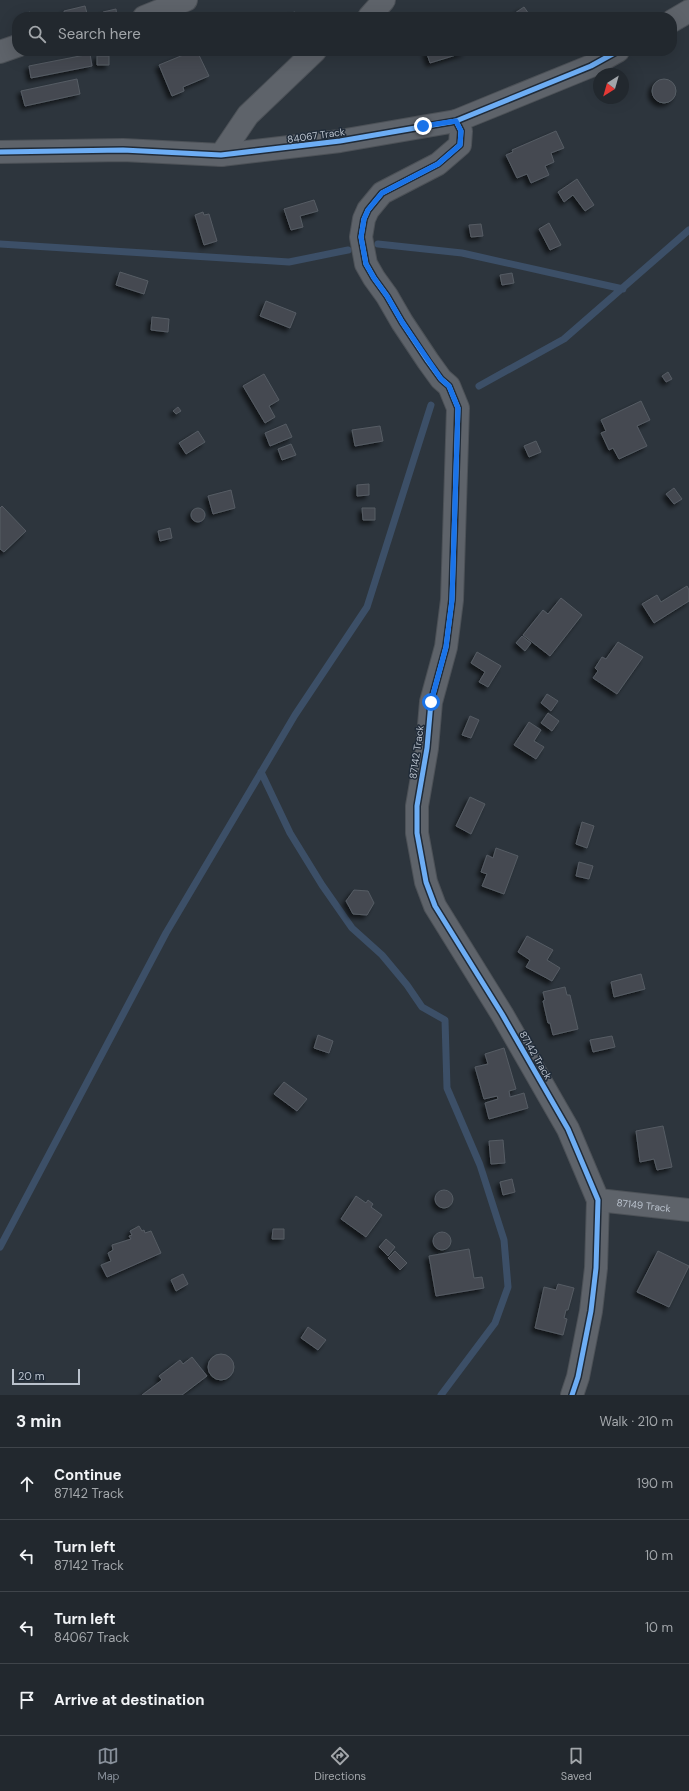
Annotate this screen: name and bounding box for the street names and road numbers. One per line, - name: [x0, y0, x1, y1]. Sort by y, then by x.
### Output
- street label: 84067 Track: [286, 125, 346, 146]
- street label: 87142 Track: [406, 725, 427, 780]
- street label: 87142 Track: [517, 1029, 555, 1082]
- street label: 87149 Track: [616, 1196, 671, 1215]

